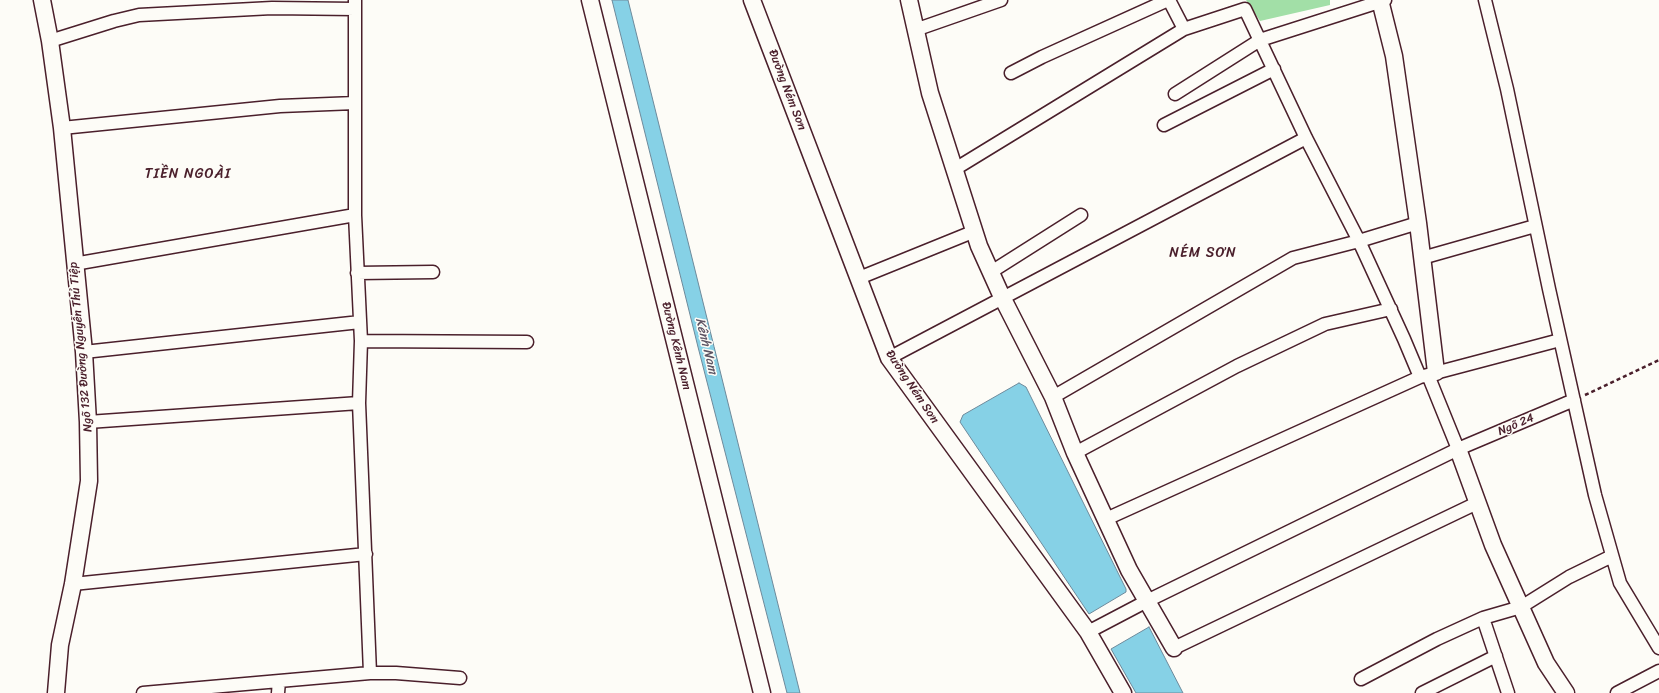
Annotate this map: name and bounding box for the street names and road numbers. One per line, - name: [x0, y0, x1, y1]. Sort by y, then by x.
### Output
- street label: Đường Ném Sơn: [765, 48, 809, 132]
- street label: Ngõ 132 Đường Nguyễn Thủ Tiệp: [66, 261, 96, 433]
- street label: Đường Kênh Nam: [658, 300, 694, 392]
- street label: Đường Ném Sơn: [882, 348, 942, 426]
- street label: Ngõ 24: [1496, 411, 1536, 439]

